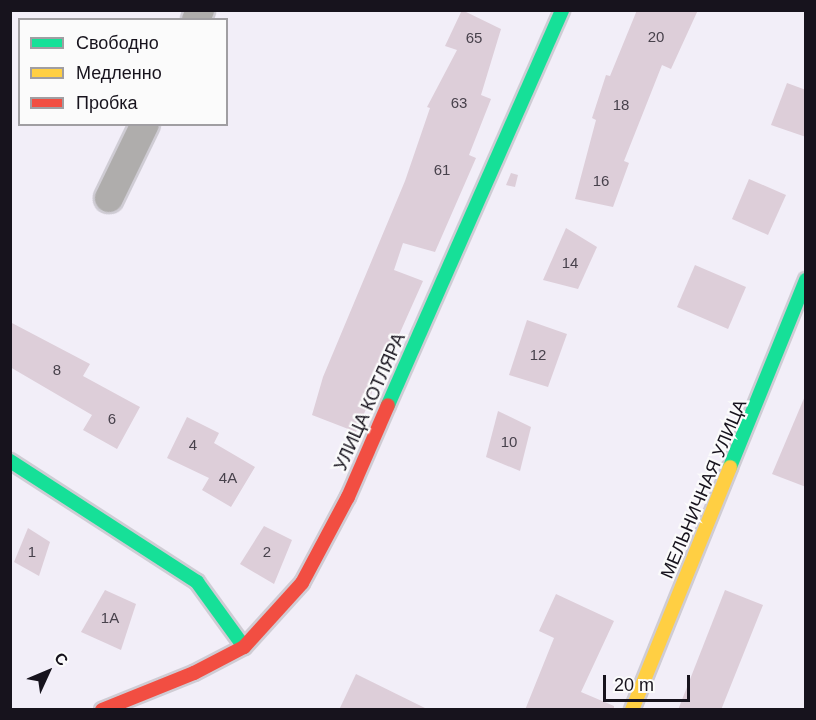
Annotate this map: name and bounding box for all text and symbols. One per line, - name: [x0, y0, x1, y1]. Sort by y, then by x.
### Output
- legend: [18, 18, 228, 126]
- house number: 20: [648, 28, 664, 46]
- house number: 65: [466, 29, 482, 47]
- text: Свободно: [76, 33, 159, 53]
- text: Медленно: [76, 63, 162, 83]
- text: Пробка: [76, 93, 138, 113]
- house number: 63: [451, 94, 467, 112]
- house number: 18: [613, 96, 629, 114]
- house number: 61: [434, 161, 450, 179]
- house number: 16: [593, 172, 609, 190]
- house number: 14: [562, 254, 578, 272]
- street label: УЛИЦА КОТЛЯРА: [330, 330, 410, 474]
- house number: 12: [530, 346, 546, 364]
- house number: 8: [53, 361, 61, 379]
- street label: МЕЛЬНИЧНАЯ УЛИЦА: [656, 396, 752, 582]
- house number: 6: [108, 410, 116, 428]
- house number: 10: [501, 433, 517, 451]
- house number: 4: [189, 436, 197, 454]
- house number: 4А: [219, 469, 237, 487]
- house number: 1: [28, 543, 36, 561]
- house number: 2: [263, 543, 271, 561]
- house number: 1А: [101, 609, 119, 627]
- north arrow: [18, 642, 78, 702]
- text: С: [51, 649, 71, 669]
- scale bar: [606, 663, 693, 701]
- text: 20 m: [614, 675, 654, 695]

